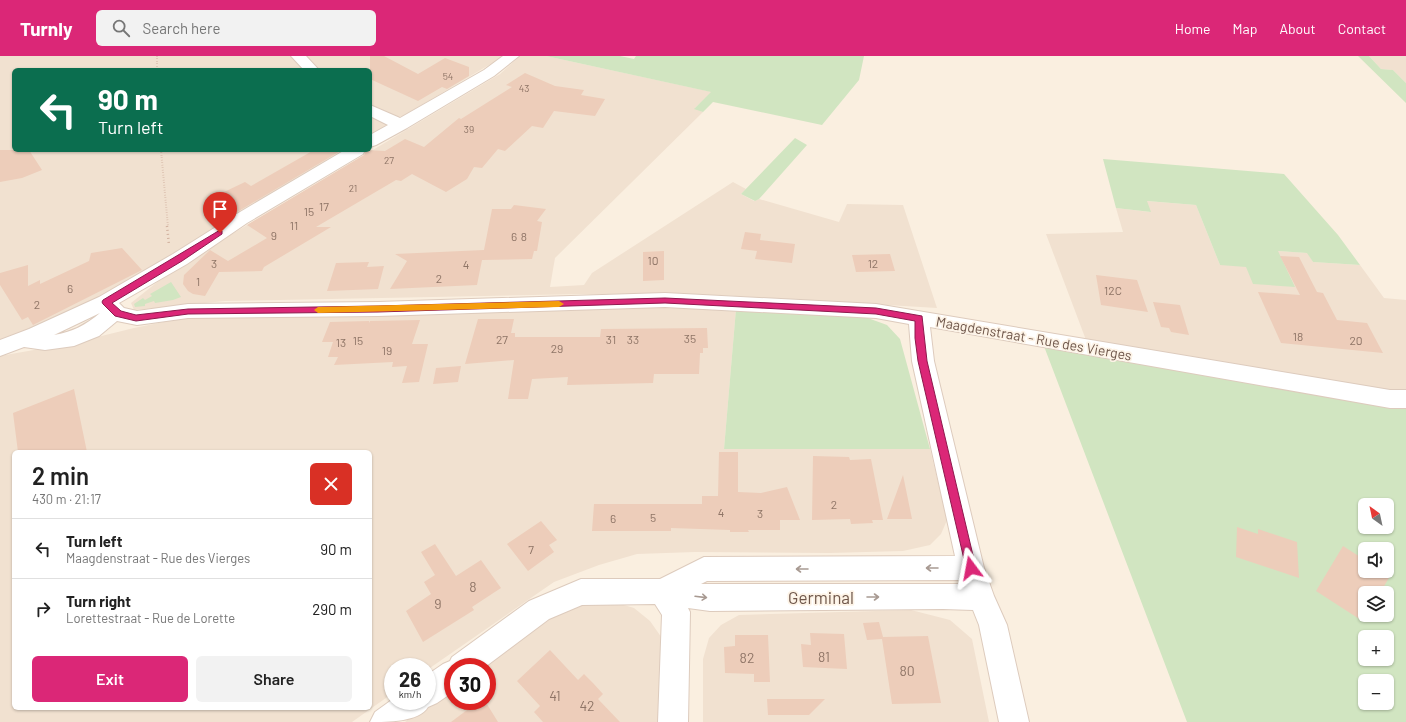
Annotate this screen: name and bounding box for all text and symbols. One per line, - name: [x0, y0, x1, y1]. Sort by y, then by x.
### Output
- search box: [96, 10, 376, 46]
- text: Turnly: [20, 17, 72, 40]
- icon: search: [110, 17, 132, 39]
- text: Search here: [142, 19, 220, 37]
- text: Home: [1175, 20, 1211, 37]
- text: Map: [1233, 20, 1257, 37]
- text: About: [1279, 20, 1316, 37]
- text: Contact: [1338, 20, 1386, 37]
- house number: 54: [443, 70, 453, 82]
- text: 90 m: [98, 82, 158, 116]
- house number: 43: [519, 82, 529, 94]
- icon: left: [32, 84, 84, 136]
- text: Turn left: [98, 116, 164, 138]
- house number: 39: [464, 123, 474, 135]
- house number: 27: [384, 154, 394, 166]
- house number: 21: [349, 182, 357, 194]
- pin: [203, 192, 237, 233]
- icon: arrive: [209, 198, 231, 220]
- house number: 17: [319, 199, 329, 213]
- house number: 15: [304, 204, 314, 218]
- house number: 11: [290, 218, 298, 232]
- house number: 9: [271, 228, 277, 242]
- house number: 6: [511, 229, 517, 243]
- house number: 8: [521, 229, 527, 243]
- house number: 10: [648, 253, 658, 267]
- house number: 3: [211, 256, 217, 270]
- house number: 12: [868, 256, 878, 270]
- house number: 4: [463, 257, 469, 271]
- house number: 2: [436, 271, 442, 285]
- house number: 1: [196, 274, 200, 288]
- house number: 6: [67, 281, 73, 295]
- house number: 12C: [1104, 283, 1122, 297]
- house number: 2: [34, 297, 40, 311]
- street label: Maagdenstraat - Rue des Vierges: [935, 312, 1133, 364]
- house number: 18: [1293, 329, 1303, 343]
- house number: 35: [684, 331, 696, 345]
- house number: 27: [496, 332, 508, 346]
- house number: 31: [606, 332, 616, 346]
- house number: 33: [627, 332, 639, 346]
- house number: 15: [353, 333, 363, 347]
- house number: 20: [1349, 333, 1363, 347]
- house number: 13: [336, 335, 346, 349]
- house number: 29: [551, 341, 563, 355]
- house number: 19: [382, 343, 392, 357]
- text: 2 min: [32, 461, 89, 490]
- button: close: [310, 463, 352, 505]
- text: 430 m · 21:17: [32, 491, 101, 507]
- house number: 2: [831, 497, 837, 511]
- north arrow: [1358, 498, 1394, 534]
- map controls: [1358, 498, 1394, 710]
- house number: 4: [718, 505, 724, 519]
- house number: 3: [757, 506, 763, 520]
- house number: 5: [650, 510, 656, 524]
- house number: 6: [610, 511, 616, 525]
- text: Turn left: [66, 532, 122, 550]
- icon: left: [32, 538, 54, 560]
- text: 90 m: [320, 540, 352, 558]
- house number: 7: [528, 542, 534, 556]
- button: sound: [1358, 542, 1394, 578]
- position arrow: [950, 547, 992, 589]
- text: Maagdenstraat - Rue des Vierges: [66, 550, 250, 566]
- one-way arrow: [926, 564, 939, 572]
- one-way arrow: [796, 565, 809, 573]
- house number: 8: [469, 578, 477, 595]
- button: layers: [1358, 586, 1394, 622]
- street label: Germinal: [788, 587, 854, 607]
- text: Turn right: [66, 592, 131, 610]
- one-way arrow: [694, 593, 707, 601]
- one-way arrow: [866, 593, 879, 601]
- house number: 9: [434, 595, 442, 612]
- icon: right: [32, 598, 54, 620]
- text: 290 m: [312, 600, 352, 618]
- text: Lorettestraat - Rue de Lorette: [66, 610, 235, 626]
- button: +: [1358, 630, 1394, 666]
- house number: 81: [818, 648, 830, 665]
- house number: 82: [740, 649, 754, 666]
- button: Exit: [32, 656, 188, 702]
- button: Share: [196, 656, 352, 702]
- speed limit sign: 30: [444, 658, 496, 710]
- house number: 80: [899, 662, 915, 679]
- text: 26: [399, 667, 421, 691]
- button: −: [1358, 674, 1394, 710]
- house number: 41: [549, 687, 561, 704]
- text: km/h: [399, 688, 421, 700]
- house number: 42: [579, 697, 595, 714]

